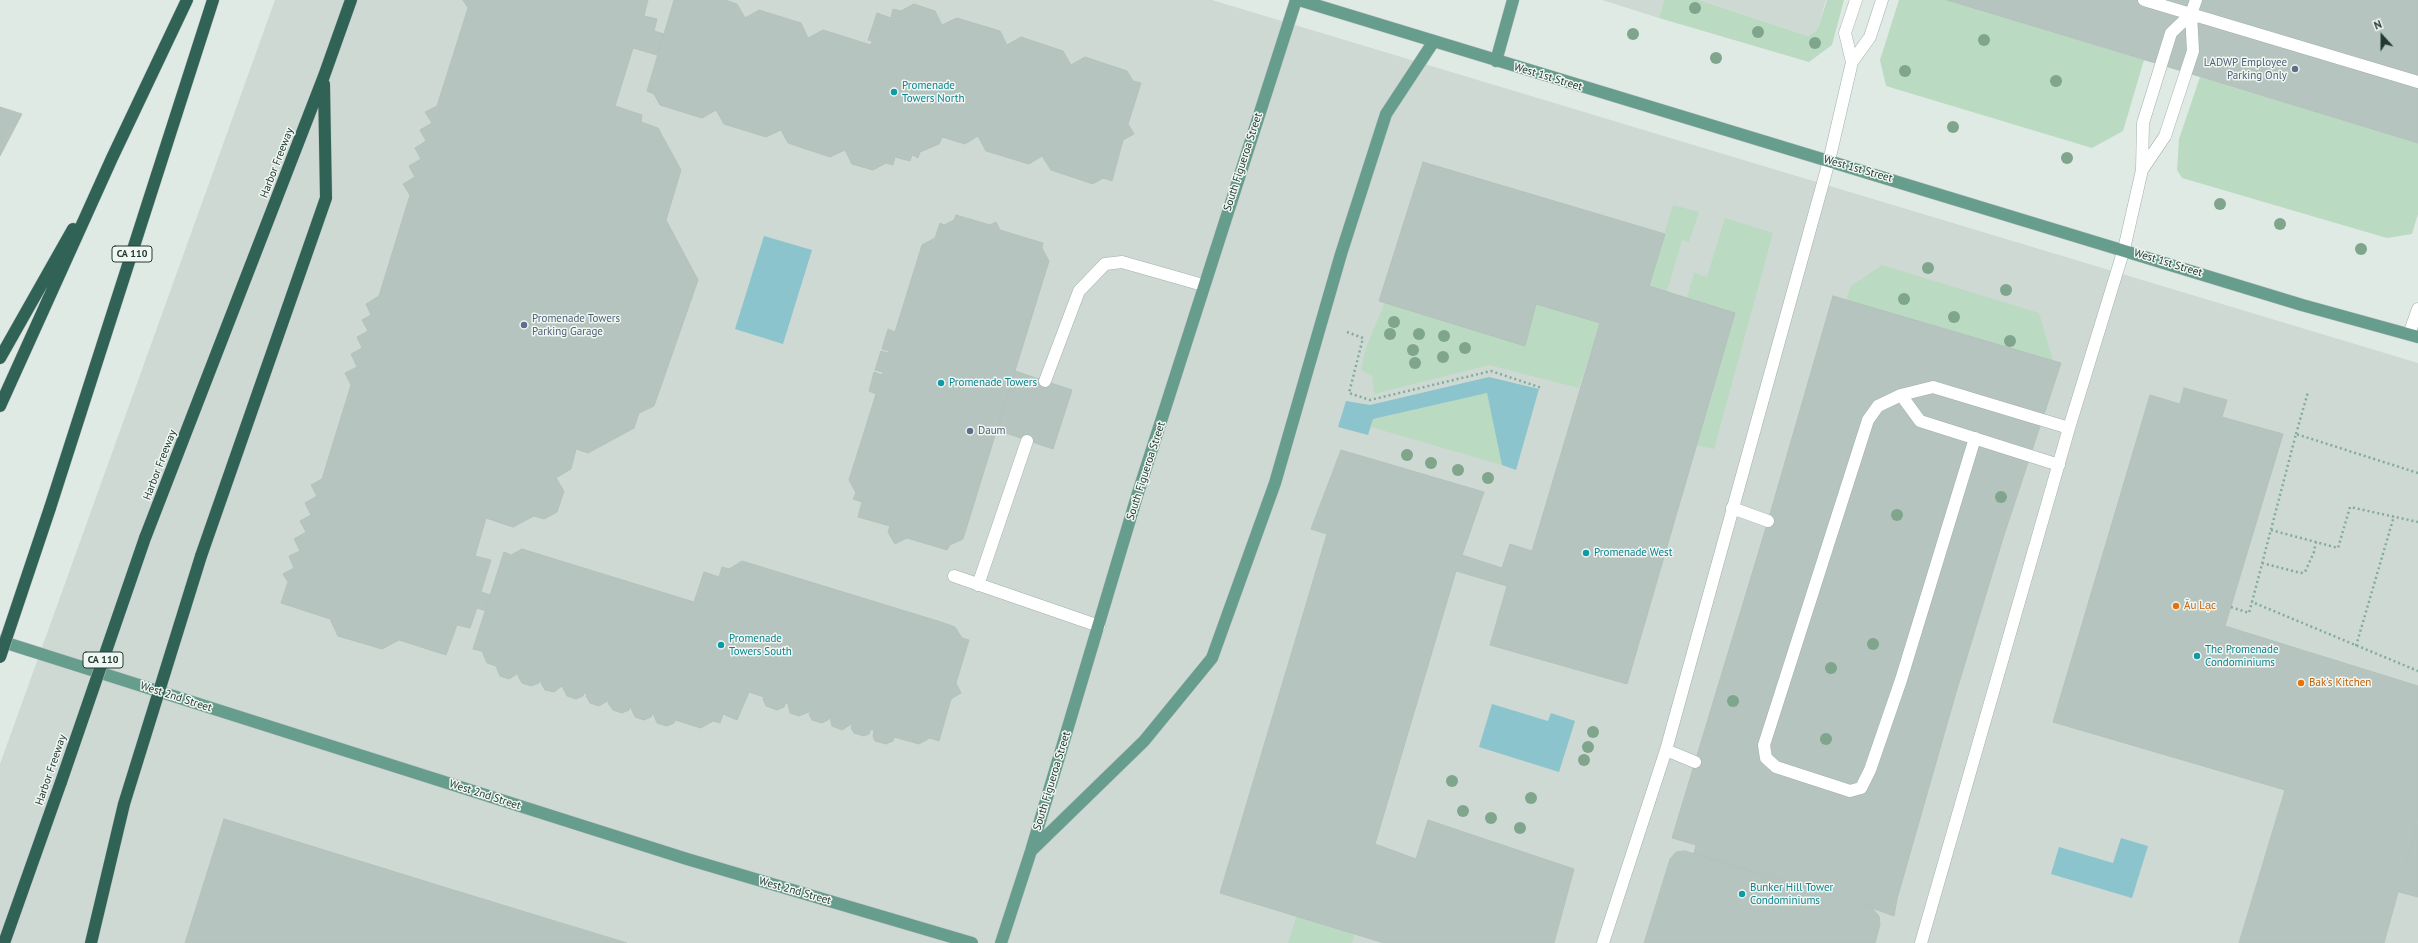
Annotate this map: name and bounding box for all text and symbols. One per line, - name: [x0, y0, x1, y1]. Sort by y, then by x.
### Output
- north arrow: [2362, 16, 2402, 56]
- text: N: [2372, 17, 2384, 33]
- place label: LADWP Employee Parking Only: [2204, 56, 2287, 82]
- street label: West 1st Street: [1512, 60, 1584, 94]
- marker: LADWP Employee Parking Only: [2290, 64, 2300, 74]
- place label: Promenade Towers North: [902, 79, 964, 105]
- marker: Promenade Towers North: [889, 87, 899, 97]
- street label: South Figueroa Street: [1221, 111, 1265, 213]
- street label: Harbor Freeway: [258, 126, 296, 200]
- street label: West 1st Street: [1822, 153, 1894, 185]
- road number: CA 110: [112, 246, 152, 262]
- street label: West 1st Street: [2132, 246, 2204, 280]
- place label: Promenade Towers Parking Garage: [532, 312, 620, 338]
- marker: Promenade Towers Parking Garage: [519, 320, 529, 330]
- place label: Promenade Towers: [949, 376, 1037, 390]
- marker: Promenade Towers: [936, 378, 946, 388]
- street label: South Figueroa Street: [1124, 420, 1168, 522]
- place label: Daum: [978, 424, 1006, 438]
- marker: Daum: [965, 426, 975, 436]
- street label: Harbor Freeway: [141, 428, 179, 502]
- place label: Promenade West: [1594, 546, 1672, 560]
- marker: Promenade West: [1581, 548, 1591, 558]
- place label: Âu Lạc: [2184, 599, 2216, 613]
- marker: Âu Lạc: [2171, 601, 2181, 611]
- place label: Promenade Towers South: [729, 632, 792, 658]
- marker: Promenade Towers South: [716, 640, 726, 650]
- place label: The Promenade Condominiums: [2205, 643, 2279, 669]
- marker: The Promenade Condominiums: [2192, 651, 2202, 661]
- road number: CA 110: [83, 652, 123, 668]
- place label: Bak's Kitchen: [2309, 676, 2371, 690]
- marker: Bak's Kitchen: [2296, 678, 2306, 688]
- street label: West 2nd Street: [139, 679, 213, 715]
- street label: South Figueroa Street: [1031, 730, 1073, 832]
- street label: Harbor Freeway: [33, 733, 69, 807]
- street label: West 2nd Street: [448, 777, 522, 813]
- street label: West 2nd Street: [757, 874, 833, 908]
- place label: Bunker Hill Tower Condominiums: [1750, 881, 1833, 907]
- marker: Bunker Hill Tower Condominiums: [1737, 889, 1747, 899]

